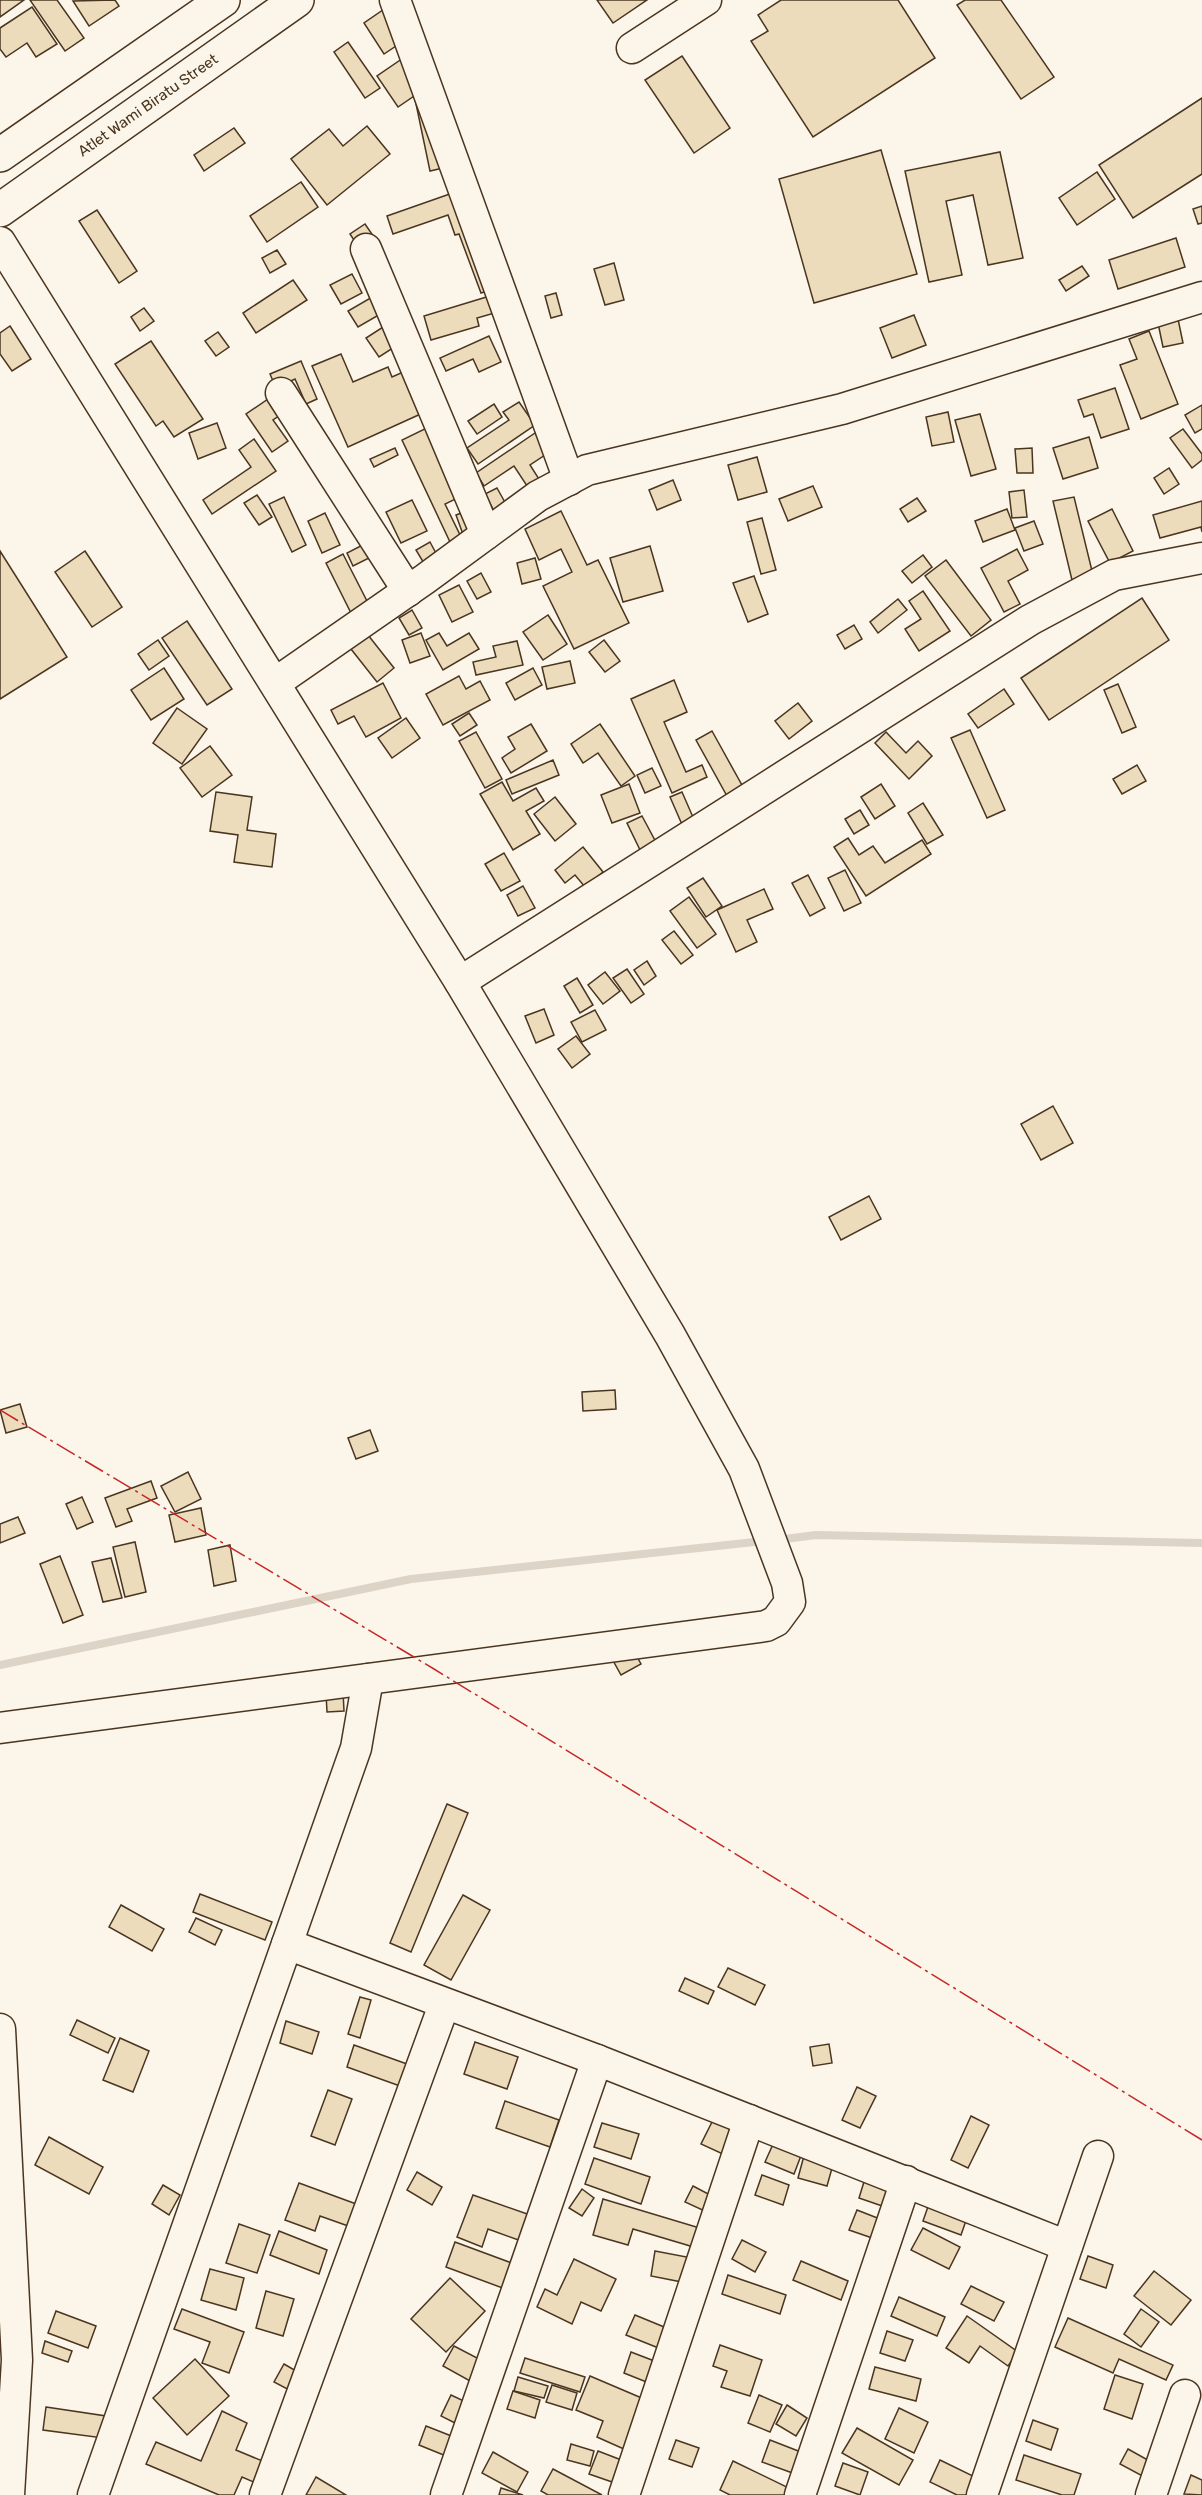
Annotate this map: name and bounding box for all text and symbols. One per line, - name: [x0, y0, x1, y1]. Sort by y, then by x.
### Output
- street label: Atlet Wami Biratu Street: [75, 50, 222, 160]

